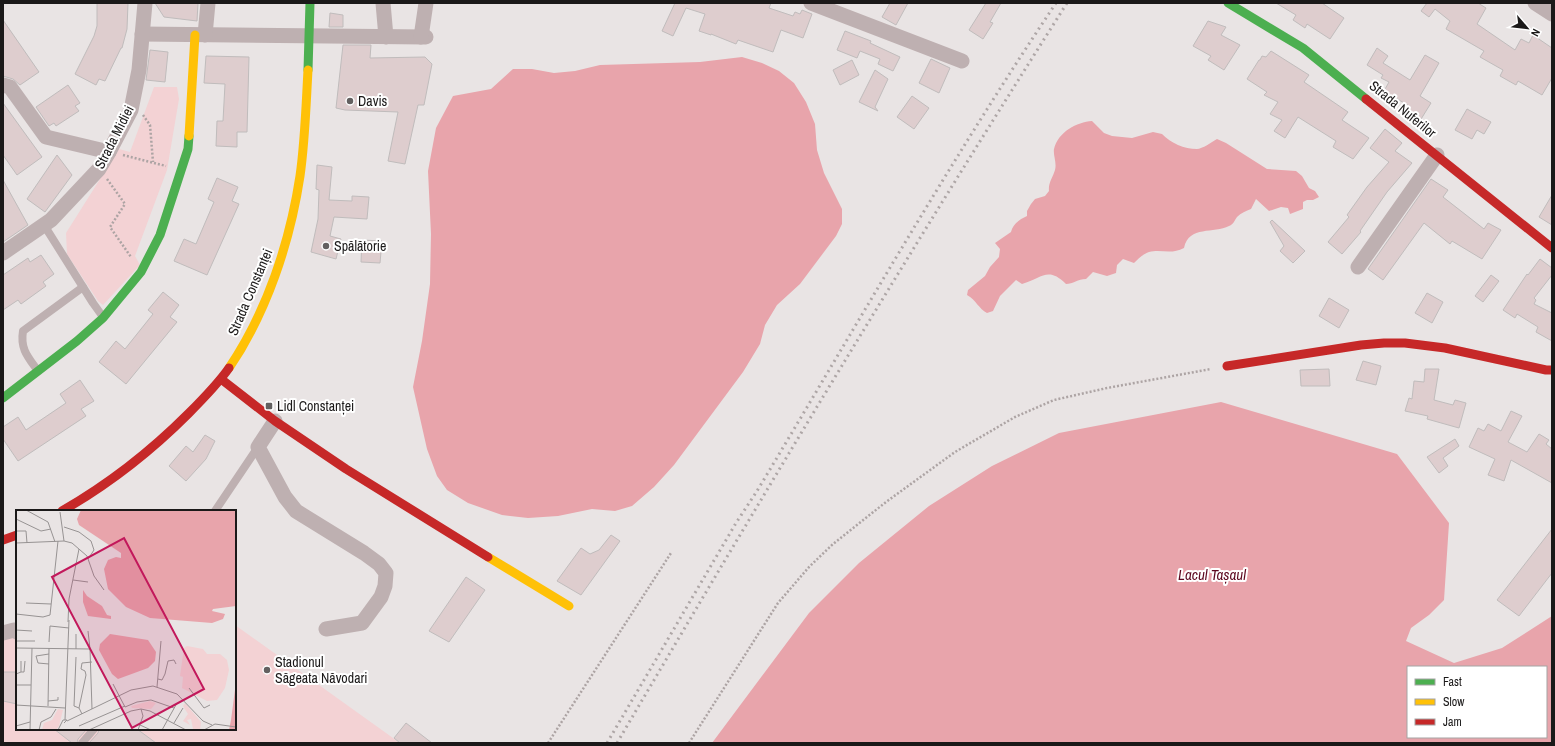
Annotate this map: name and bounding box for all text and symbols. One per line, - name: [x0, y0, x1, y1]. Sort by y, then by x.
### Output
- north arrow: [1507, 8, 1547, 48]
- text: N: [1528, 27, 1544, 39]
- street label: Strada Nuferilor: [1366, 77, 1440, 142]
- place label: Davis: [358, 92, 388, 110]
- marker: Davis: [345, 96, 355, 106]
- street label: Strada Midiei: [90, 102, 138, 172]
- place label: Spălătorie: [334, 237, 386, 255]
- marker: Spălătorie: [321, 241, 331, 251]
- street label: Strada Constanței: [224, 246, 276, 338]
- place label: Lidl Constanței: [277, 397, 354, 415]
- marker: Lidl Constanței: [264, 401, 274, 411]
- inset map: [16, 510, 236, 730]
- water label: Lacul Tașaul: [1178, 564, 1246, 585]
- place label: Stadionul Săgeata Năvodari: [275, 653, 368, 687]
- marker: Stadionul Săgeata Năvodari: [262, 665, 272, 675]
- legend: [1407, 666, 1547, 738]
- text: Fast: [1443, 674, 1462, 690]
- text: Slow: [1443, 694, 1465, 710]
- text: Jam: [1443, 714, 1462, 730]

